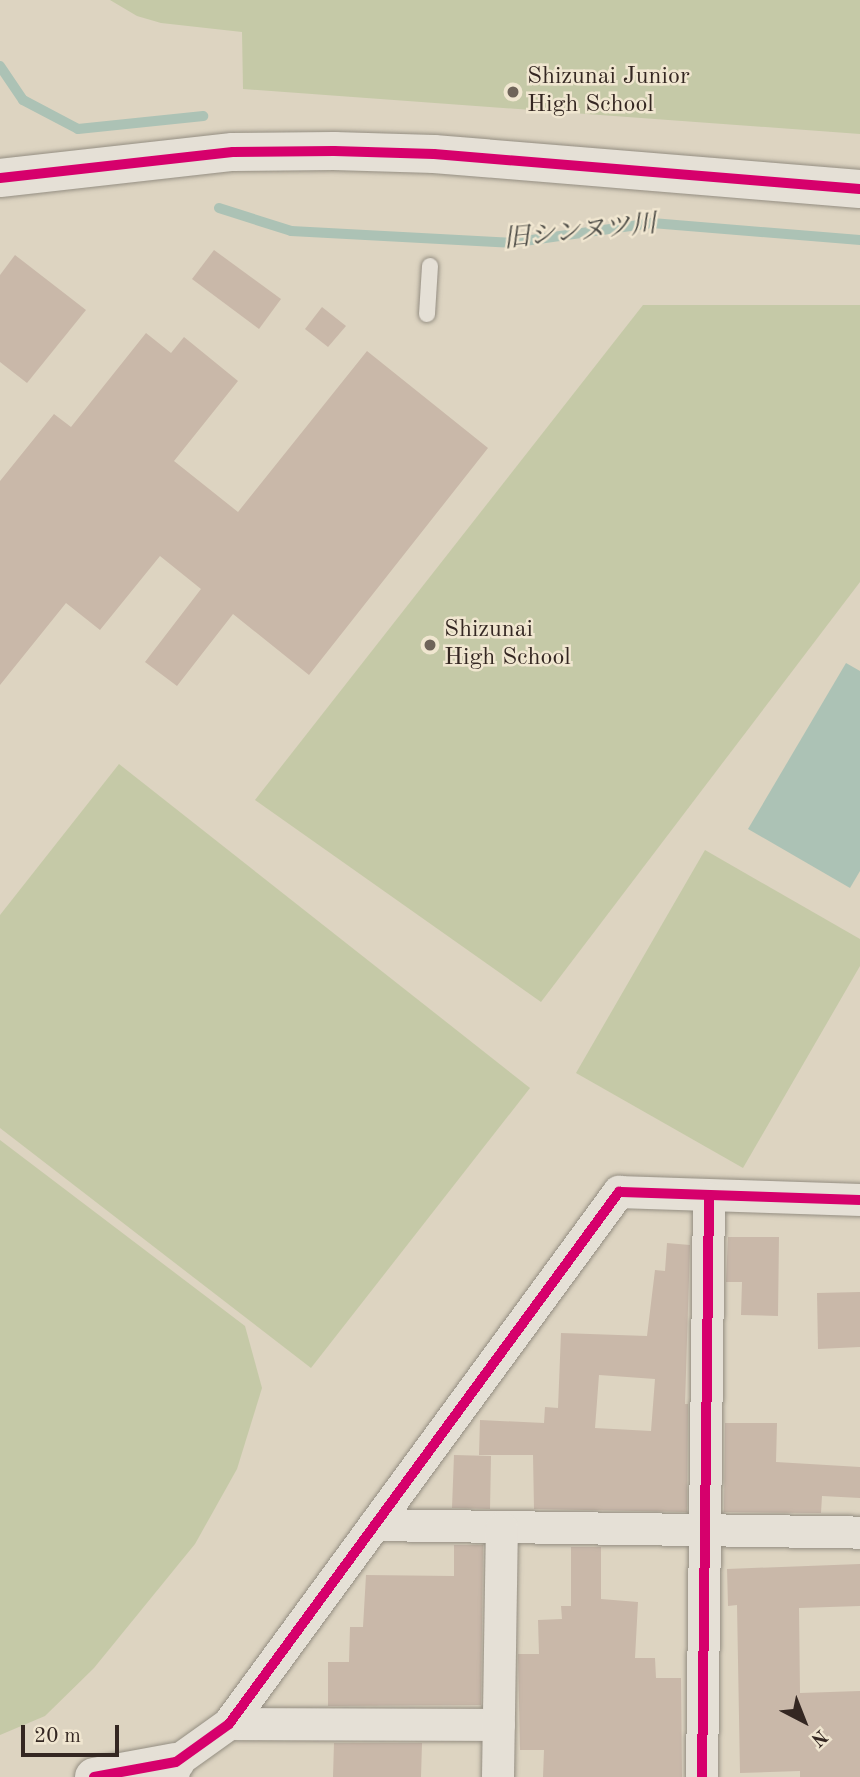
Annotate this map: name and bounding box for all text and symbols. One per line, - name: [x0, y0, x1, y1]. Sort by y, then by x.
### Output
- place label: Shizunai Junior High School: [527, 64, 690, 120]
- marker: Shizunai Junior High School: [505, 84, 521, 100]
- water label: 旧シンヌツ川: [501, 209, 659, 257]
- place label: Shizunai High School: [444, 617, 571, 673]
- marker: Shizunai High School: [422, 637, 438, 653]
- north arrow: [769, 1686, 839, 1756]
- scale bar: [24, 1710, 122, 1754]
- text: N: [807, 1725, 830, 1749]
- text: 20 m: [34, 1726, 81, 1747]

